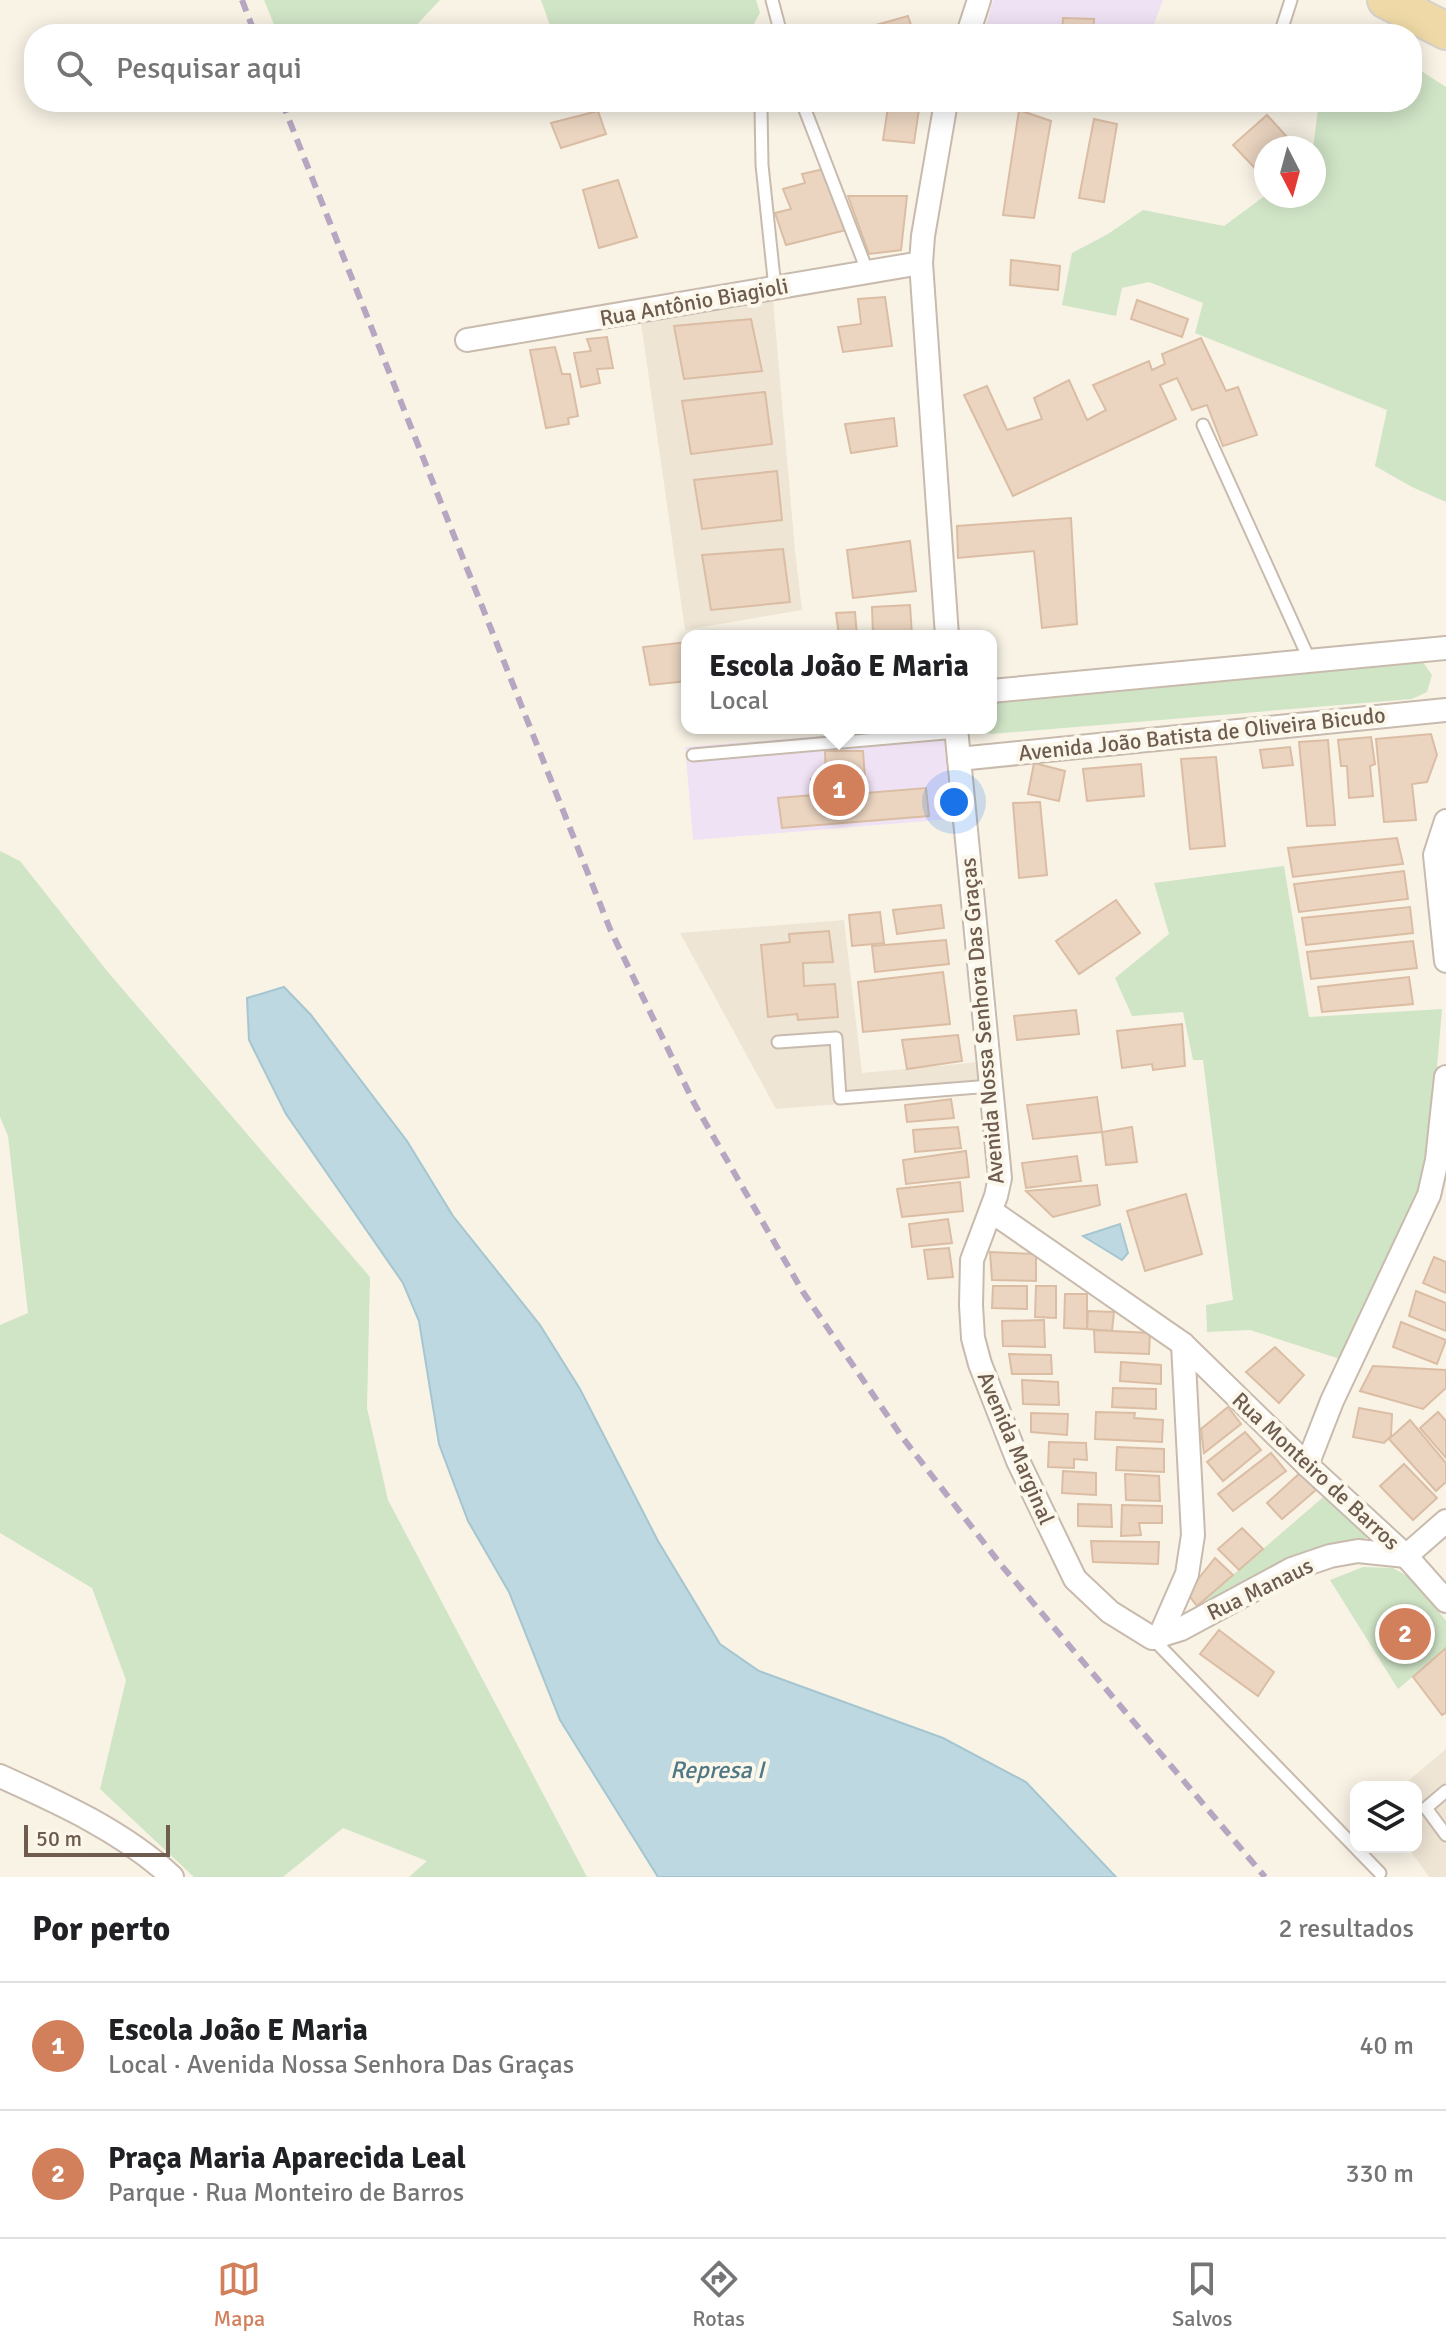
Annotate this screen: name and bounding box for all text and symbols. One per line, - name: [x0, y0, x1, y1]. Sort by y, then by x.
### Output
- search box: [24, 24, 1422, 112]
- icon: search: [52, 46, 96, 90]
- text: Pesquisar aqui: [116, 50, 302, 87]
- north arrow: [1254, 136, 1326, 208]
- street label: Rua Antônio Biagioli: [598, 272, 790, 332]
- popup: [681, 630, 997, 734]
- text: Escola João E Maria: [709, 648, 969, 685]
- text: Local: [709, 685, 769, 717]
- street label: Avenida João Batista de Oliveira Bicudo: [1017, 701, 1387, 767]
- pin: 1: [813, 760, 865, 820]
- your location: [934, 782, 974, 822]
- street label: Avenida Nossa Senhora Das Graças: [954, 857, 1010, 1185]
- street label: Avenida Marginal: [972, 1368, 1060, 1528]
- street label: Rua Monteiro de Barros: [1227, 1386, 1405, 1556]
- street label: Rua Manaus: [1203, 1552, 1317, 1626]
- pin: 2: [1379, 1604, 1431, 1664]
- water label: Represa I: [670, 1755, 766, 1785]
- map controls: [1350, 1781, 1422, 1853]
- button: layers: [1350, 1781, 1422, 1853]
- scale bar: [24, 1821, 170, 1857]
- text: 50 m: [36, 1825, 82, 1852]
- text: Por perto: [32, 1908, 170, 1950]
- text: 2 resultados: [1278, 1913, 1414, 1945]
- text: Escola João E Maria: [108, 2012, 368, 2049]
- text: 1: [51, 2030, 65, 2062]
- text: 40 m: [1359, 2030, 1414, 2062]
- text: Local · Avenida Nossa Senhora Das Graças: [108, 2049, 574, 2081]
- text: Praça Maria Aparecida Leal: [108, 2140, 466, 2177]
- text: 2: [51, 2158, 65, 2190]
- text: 330 m: [1345, 2158, 1414, 2190]
- text: Parque · Rua Monteiro de Barros: [108, 2177, 464, 2209]
- tab: Mapa: [214, 2257, 265, 2332]
- tab: Rotas: [692, 2257, 745, 2332]
- tab: Salvos: [1172, 2257, 1232, 2332]

